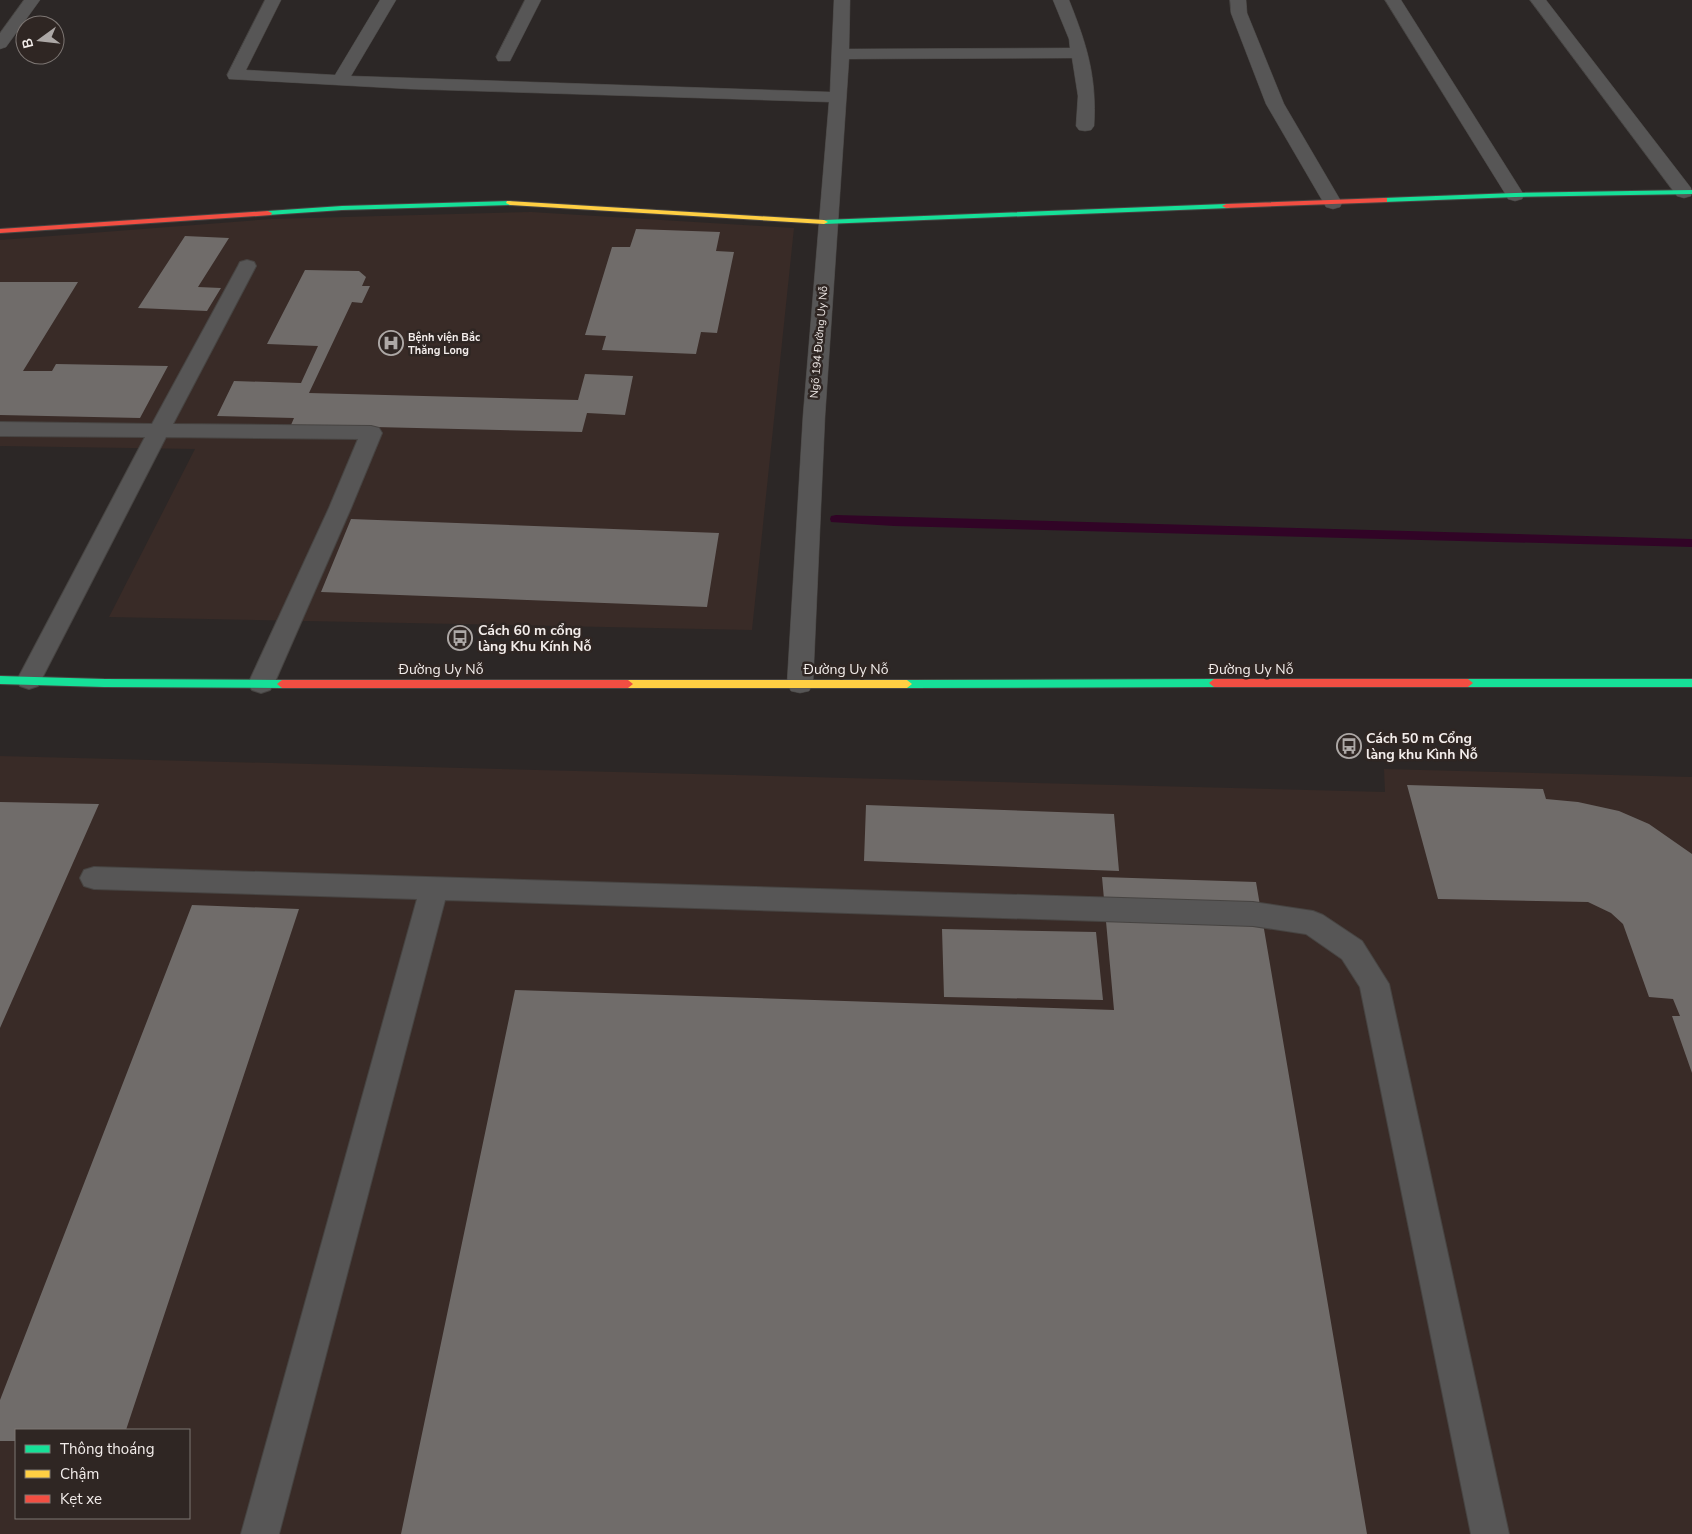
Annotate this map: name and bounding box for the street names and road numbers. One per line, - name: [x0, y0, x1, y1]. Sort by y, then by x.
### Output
- street label: Ngõ 194 Đường Uy Nỗ: [807, 285, 831, 399]
- street label: Đường Uy Nỗ: [398, 660, 484, 679]
- street label: Đường Uy Nỗ: [803, 660, 889, 679]
- street label: Đường Uy Nỗ: [1208, 660, 1294, 679]

